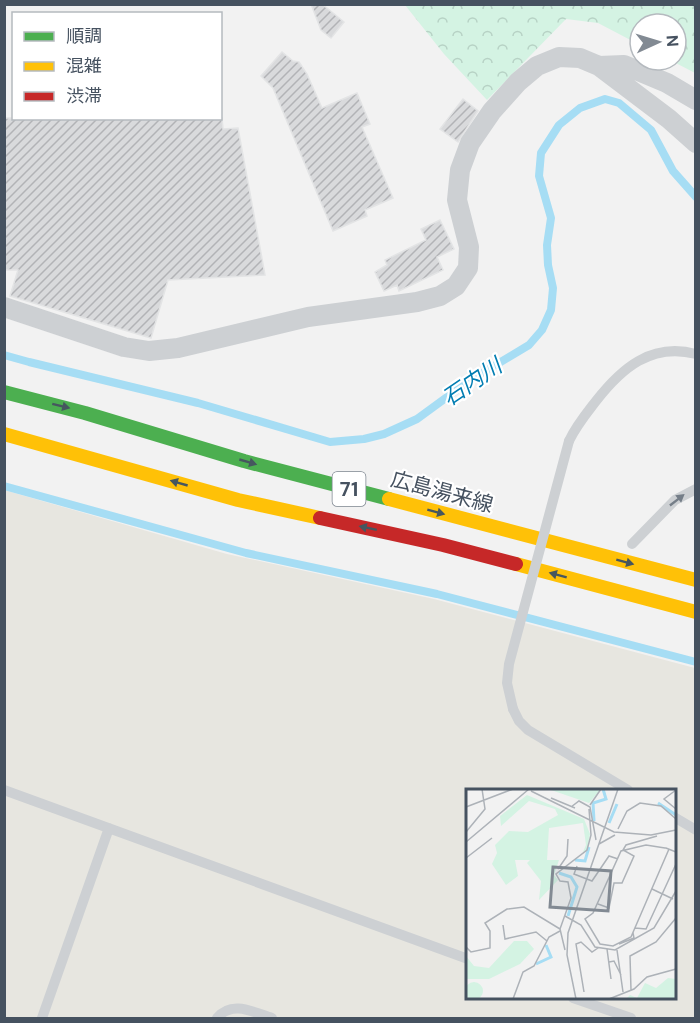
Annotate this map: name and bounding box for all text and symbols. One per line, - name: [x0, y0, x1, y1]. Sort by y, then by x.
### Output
- legend: [12, 12, 222, 120]
- north arrow: [628, 12, 688, 72]
- text: 順調: [66, 24, 102, 48]
- text: N: [662, 34, 683, 48]
- text: 混雑: [66, 54, 102, 78]
- text: 渋滞: [66, 84, 102, 108]
- water label: 石内川: [437, 350, 509, 412]
- one-way arrow: [52, 402, 70, 412]
- one-way arrow: [239, 458, 257, 467]
- street label: 広島湯来線: [388, 465, 496, 519]
- road number: 71: [332, 472, 366, 506]
- one-way arrow: [170, 478, 188, 487]
- one-way arrow: [669, 493, 685, 506]
- one-way arrow: [427, 508, 446, 518]
- one-way arrow: [359, 523, 378, 533]
- one-way arrow: [616, 558, 634, 567]
- one-way arrow: [549, 570, 567, 580]
- inset map: [466, 789, 676, 999]

